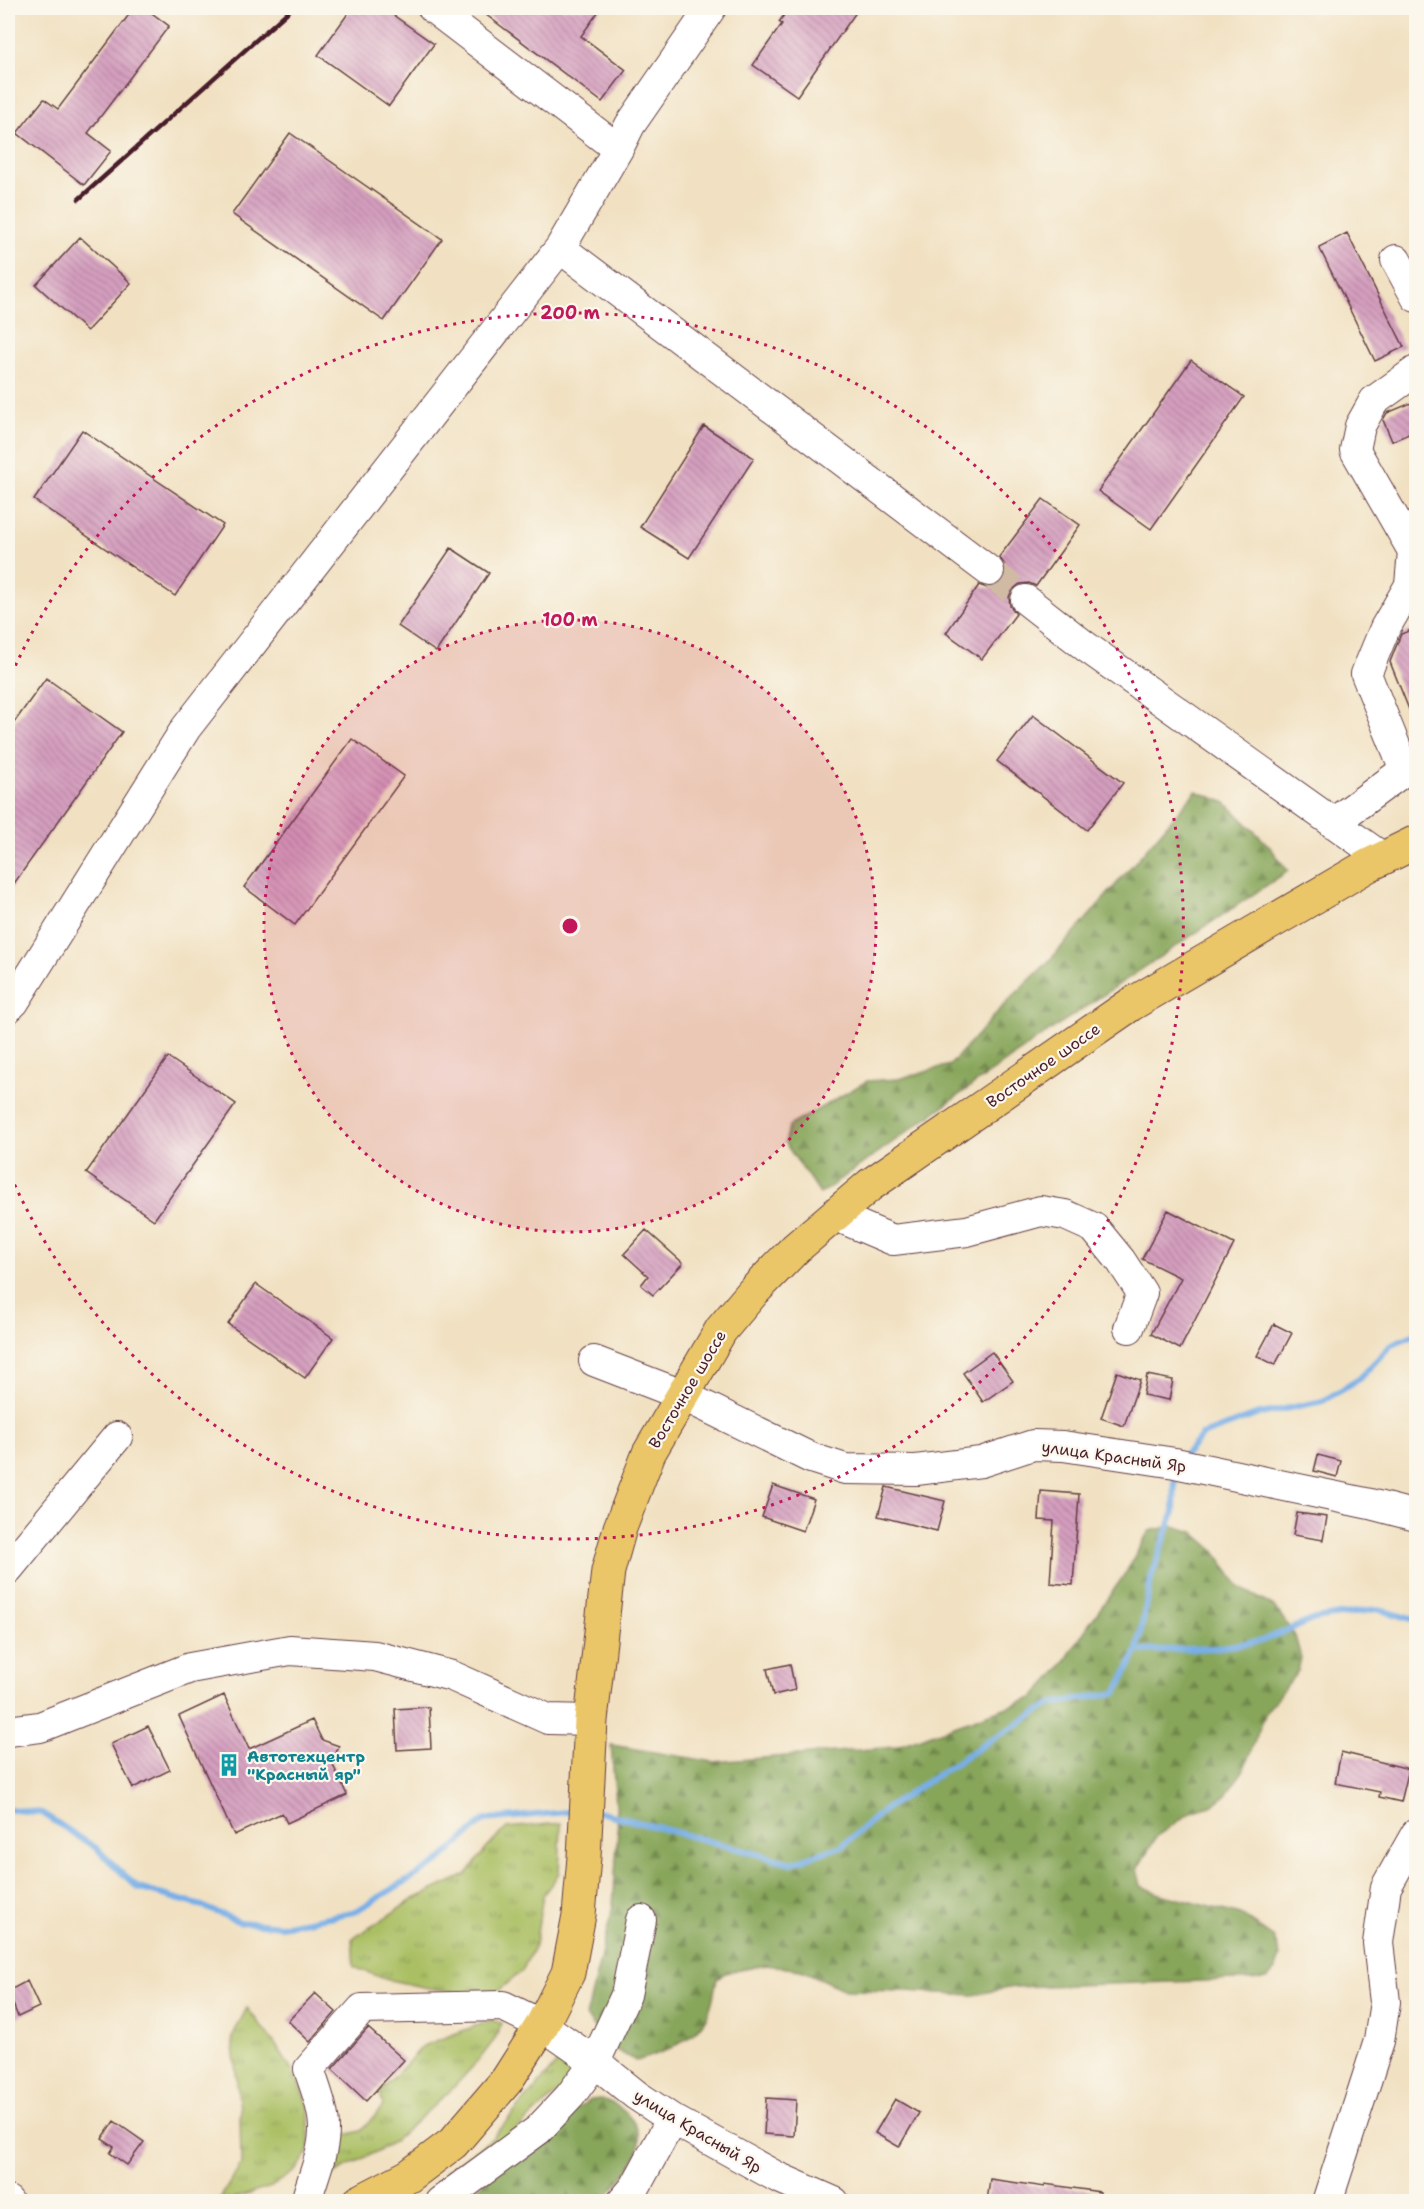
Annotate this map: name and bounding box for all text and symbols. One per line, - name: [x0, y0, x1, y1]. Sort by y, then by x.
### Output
- text: 200 m: [540, 301, 601, 325]
- text: 100 m: [542, 608, 598, 632]
- centre of rings: [560, 916, 580, 936]
- street label: Восточное шоссе: [982, 1018, 1104, 1113]
- street label: Восточное шоссе: [644, 1326, 731, 1452]
- street label: улица Красный Яр: [1040, 1436, 1188, 1477]
- place label: Автотехцентр "Красный яр": [247, 1746, 365, 1785]
- building icon: Автотехцентр "Красный яр": [216, 1752, 242, 1778]
- street label: улица Красный Яр: [630, 2085, 766, 2178]

